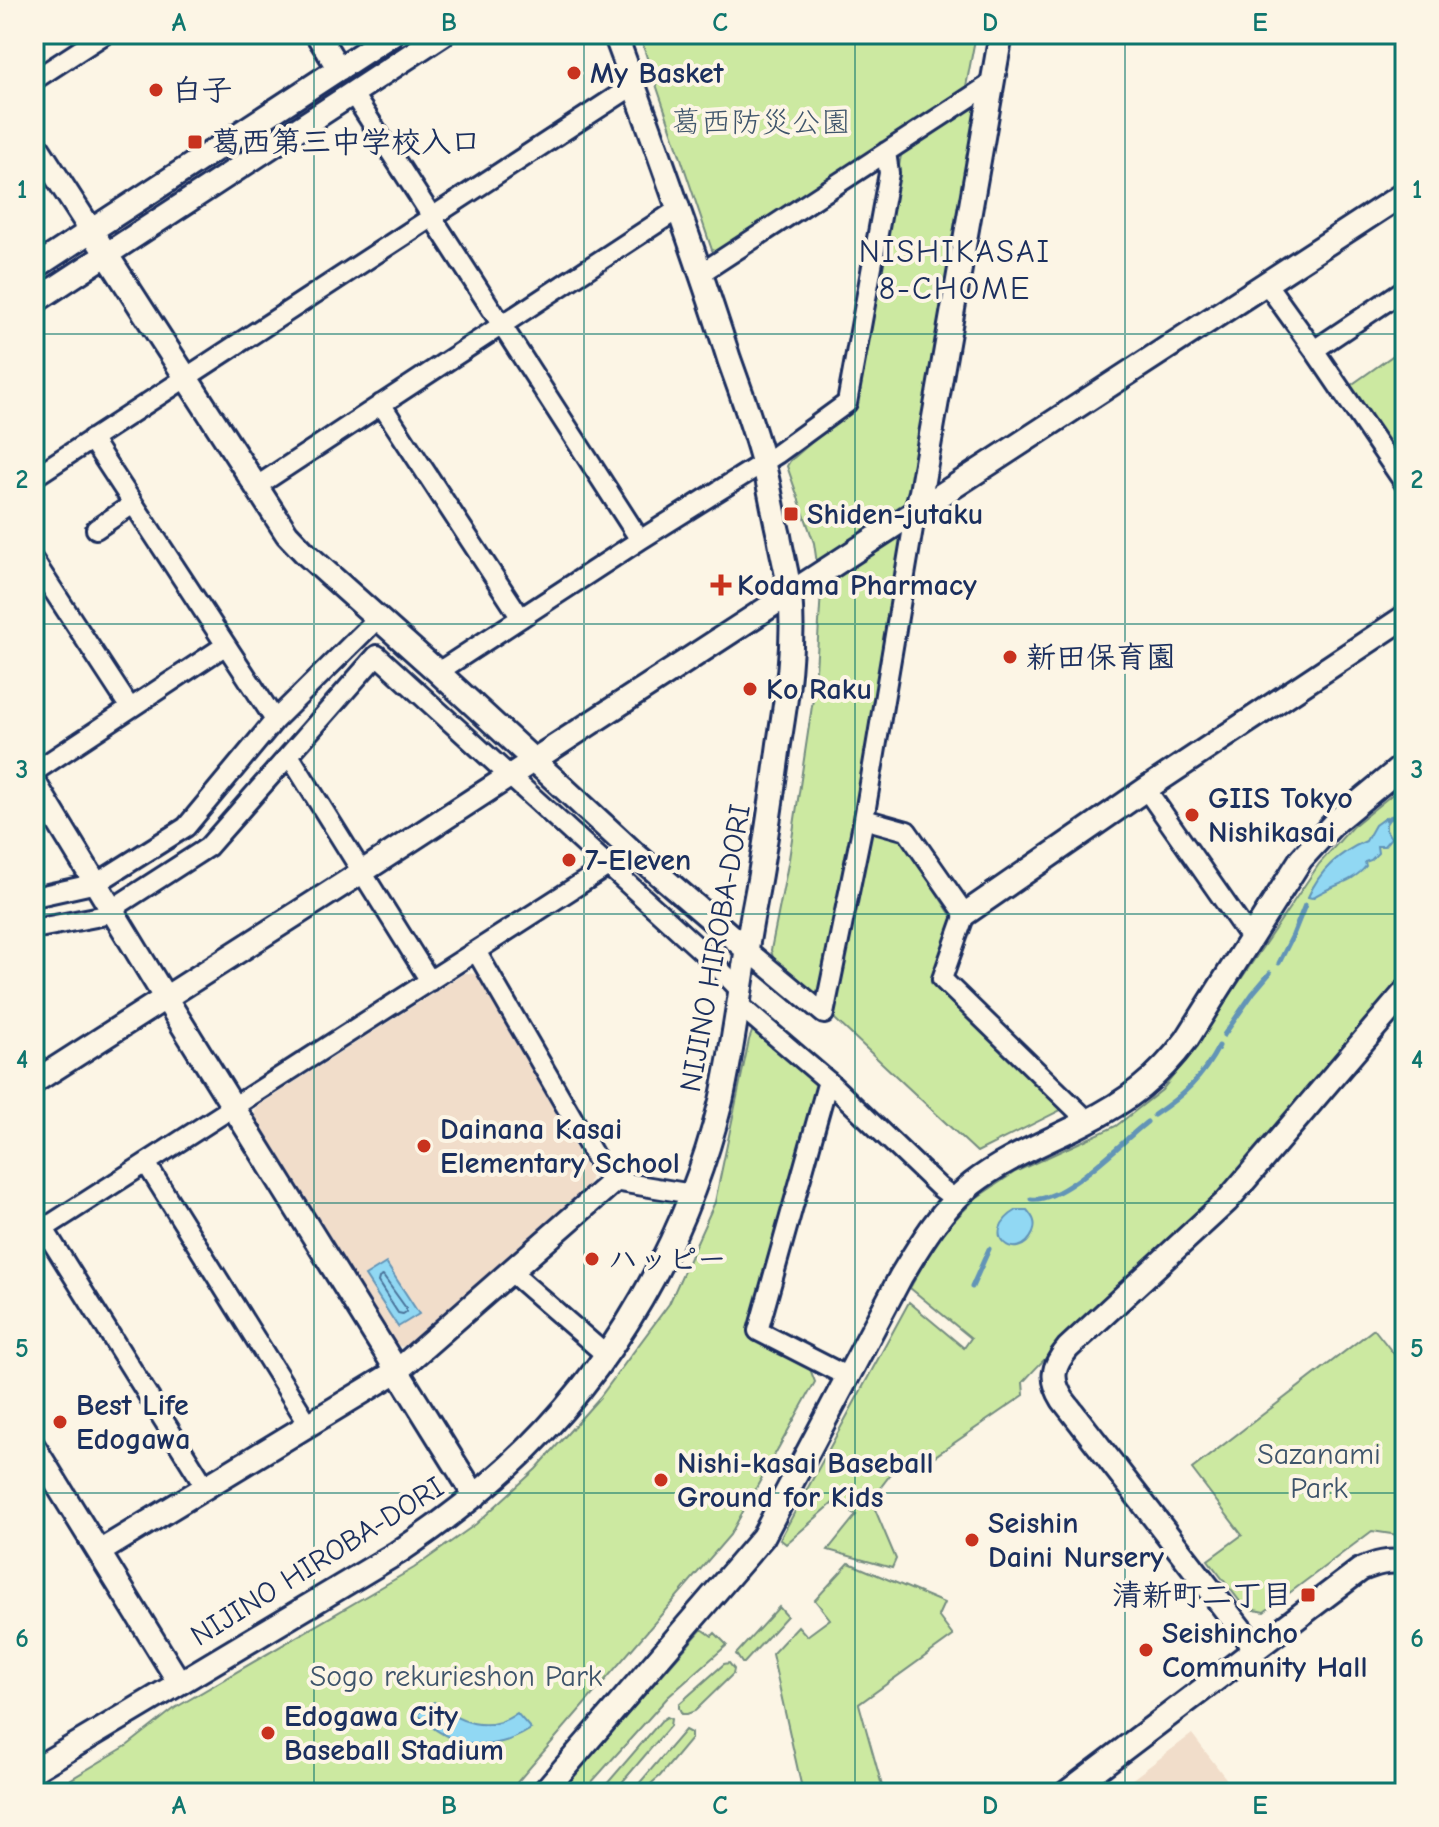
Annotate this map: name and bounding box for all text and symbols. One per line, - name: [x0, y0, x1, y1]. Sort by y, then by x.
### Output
- text: A: [172, 8, 187, 38]
- text: B: [441, 8, 457, 38]
- text: C: [712, 8, 728, 38]
- text: D: [982, 8, 998, 38]
- text: E: [1252, 8, 1268, 38]
- place label: My Basket: [590, 56, 725, 91]
- marker: My Basket: [565, 64, 583, 82]
- place label: 白子: [172, 73, 232, 108]
- marker: 白子: [147, 81, 165, 99]
- park label: 葛西防災公園: [671, 105, 851, 140]
- place label: 葛西第三中学校入口: [211, 125, 481, 160]
- marker: 葛西第三中学校入口: [186, 133, 204, 151]
- text: 1: [17, 175, 27, 205]
- text: 1: [1412, 175, 1422, 205]
- district label: NISHIKASAI 8-CHOME: [859, 233, 1051, 307]
- text: 2: [16, 465, 28, 495]
- text: 2: [1411, 465, 1423, 495]
- place label: Shiden-jutaku: [807, 497, 983, 532]
- marker: Shiden-jutaku: [782, 505, 800, 523]
- place label: Kodama Pharmacy: [737, 568, 977, 603]
- marker: Kodama Pharmacy: [712, 576, 730, 594]
- place label: 新田保育園: [1026, 640, 1176, 675]
- marker: 新田保育園: [1001, 648, 1019, 666]
- place label: Ko Raku: [766, 672, 872, 707]
- marker: Ko Raku: [741, 680, 759, 698]
- text: 3: [16, 755, 28, 785]
- text: 3: [1411, 755, 1423, 785]
- place label: GIIS Tokyo Nishikasai: [1208, 781, 1353, 850]
- street label: NIJINO HIROBA-DORI: [673, 802, 758, 1095]
- marker: GIIS Tokyo Nishikasai: [1183, 806, 1201, 824]
- place label: 7-Eleven: [585, 843, 691, 878]
- marker: 7-Eleven: [560, 851, 578, 869]
- text: 4: [16, 1045, 28, 1075]
- text: 4: [1411, 1045, 1423, 1075]
- place label: Dainana Kasai Elementary School: [440, 1112, 680, 1181]
- marker: Dainana Kasai Elementary School: [415, 1137, 433, 1155]
- place label: ハッピー: [608, 1242, 727, 1277]
- marker: ハッピー: [583, 1250, 601, 1268]
- text: 5: [15, 1334, 29, 1364]
- text: 5: [1410, 1334, 1424, 1364]
- place label: Best Life Edogawa: [76, 1388, 190, 1457]
- marker: Best Life Edogawa: [51, 1413, 69, 1431]
- park label: Sazanami Park: [1257, 1437, 1381, 1506]
- place label: Nishi-kasai Baseball Ground for Kids: [677, 1446, 934, 1515]
- street label: NIJINO HIROBA-DORI: [184, 1469, 450, 1653]
- marker: Nishi-kasai Baseball Ground for Kids: [652, 1471, 670, 1489]
- place label: Seishin Daini Nursery: [988, 1506, 1164, 1575]
- marker: Seishin Daini Nursery: [963, 1531, 981, 1549]
- place label: 清新町二丁目: [1112, 1578, 1292, 1613]
- marker: 清新町二丁目: [1299, 1586, 1317, 1604]
- place label: Seishincho Community Hall: [1162, 1616, 1368, 1685]
- text: 6: [15, 1624, 29, 1654]
- text: 6: [1410, 1624, 1424, 1654]
- marker: Seishincho Community Hall: [1137, 1641, 1155, 1659]
- park label: Sogo rekurieshon Park: [310, 1659, 603, 1694]
- place label: Edogawa City Baseball Stadium: [284, 1699, 504, 1768]
- marker: Edogawa City Baseball Stadium: [259, 1724, 277, 1742]
- text: A: [172, 1791, 187, 1821]
- text: B: [441, 1791, 457, 1821]
- text: C: [712, 1791, 728, 1821]
- text: D: [982, 1791, 998, 1821]
- text: E: [1252, 1791, 1268, 1821]

